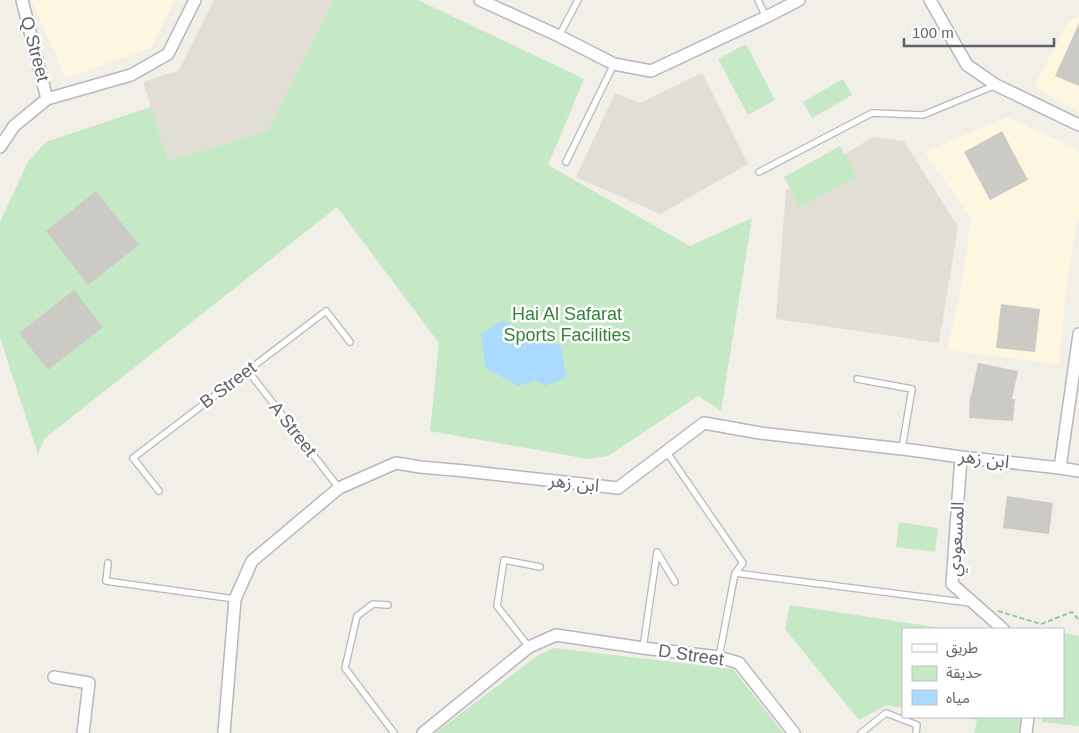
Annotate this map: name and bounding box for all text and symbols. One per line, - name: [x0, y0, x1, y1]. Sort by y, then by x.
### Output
- street label: Q Street: [17, 14, 53, 84]
- scale bar: [904, 15, 1054, 47]
- text: 100 m: [912, 24, 954, 41]
- park label: Hai Al Safarat Sports Facilities: [503, 304, 631, 345]
- street label: B Street: [196, 357, 260, 413]
- street label: A Street: [265, 398, 321, 460]
- street label: ابن زهر: [957, 446, 1010, 473]
- street label: ابن زهر: [547, 470, 600, 497]
- street label: المسعودي: [944, 501, 971, 577]
- legend: [902, 628, 1064, 718]
- text: طريق: [946, 639, 978, 658]
- street label: D Street: [657, 641, 725, 669]
- text: حديقة: [946, 664, 982, 681]
- text: مياه: [946, 689, 970, 706]

